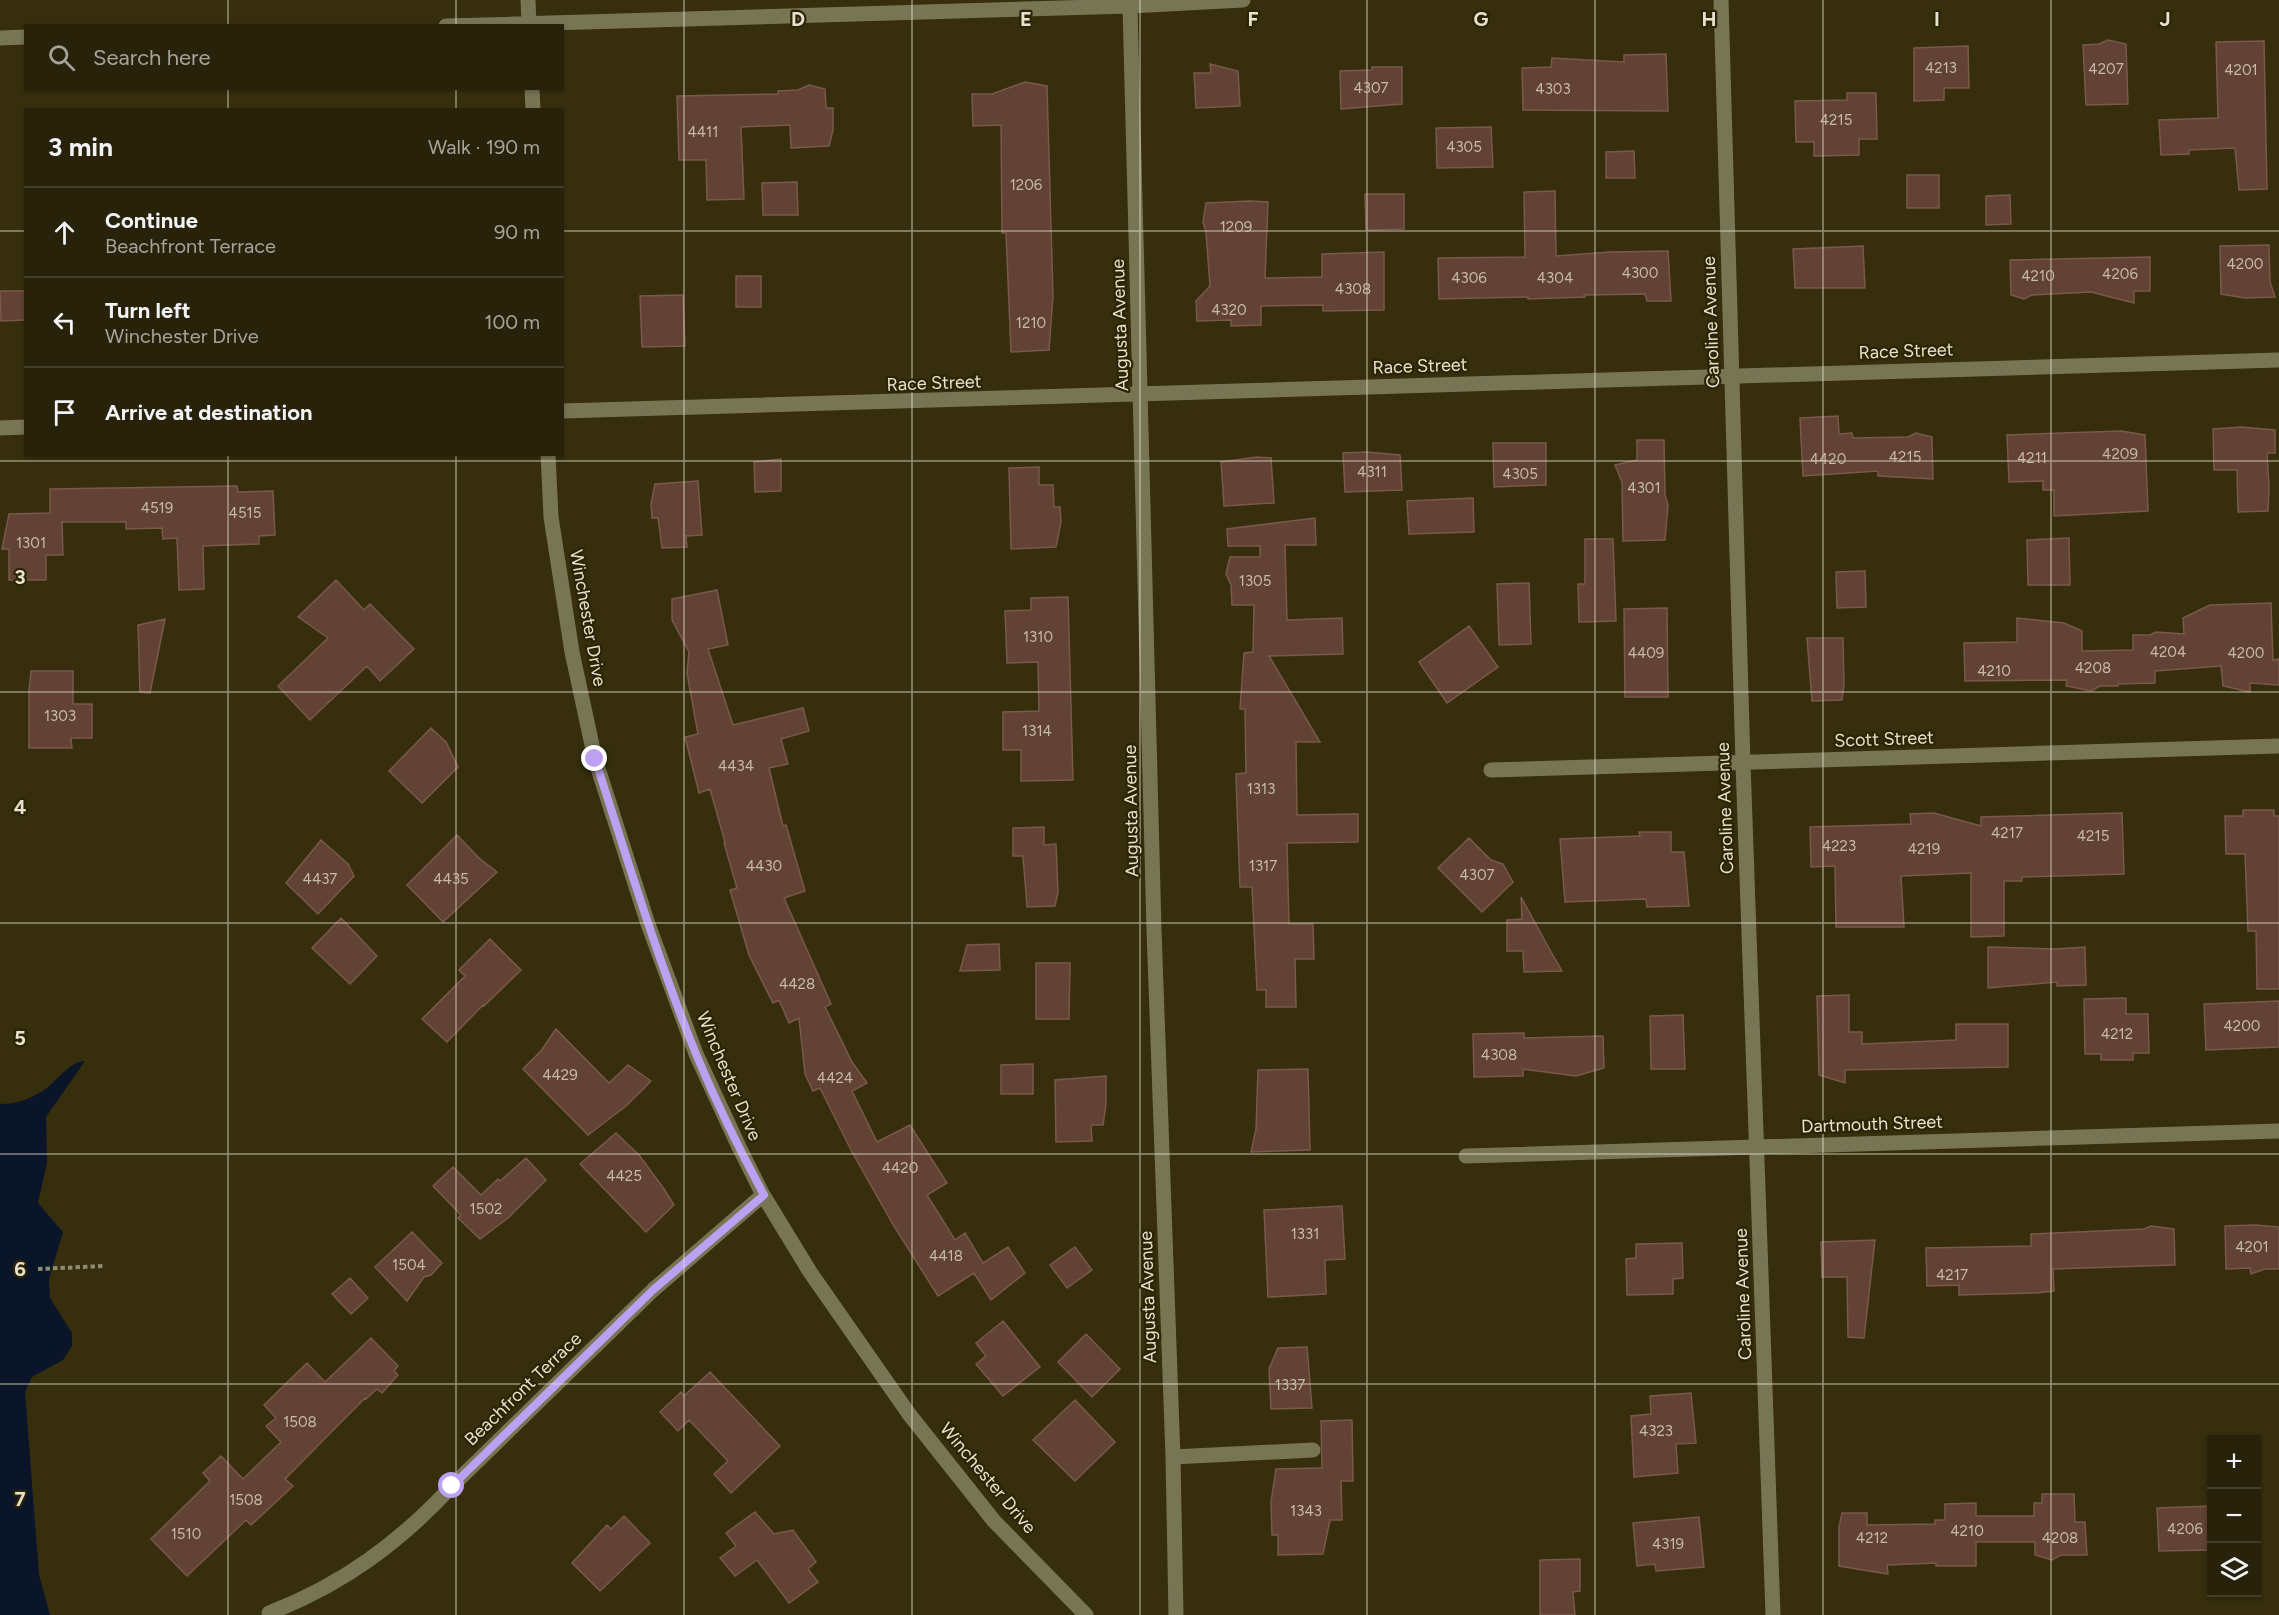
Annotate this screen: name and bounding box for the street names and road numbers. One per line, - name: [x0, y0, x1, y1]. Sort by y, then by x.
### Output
- street label: Caroline Avenue: [1698, 255, 1724, 388]
- street label: Augusta Avenue: [1107, 258, 1133, 392]
- street label: Race Street: [1858, 338, 1954, 364]
- street label: Race Street: [1372, 353, 1468, 379]
- street label: Race Street: [886, 370, 982, 396]
- street label: Winchester Drive: [565, 548, 611, 688]
- street label: Scott Street: [1834, 726, 1934, 752]
- street label: Caroline Avenue: [1712, 741, 1738, 874]
- street label: Augusta Avenue: [1119, 744, 1143, 877]
- street label: Winchester Drive: [692, 1008, 766, 1144]
- street label: Dartmouth Street: [1801, 1111, 1944, 1137]
- street label: Caroline Avenue: [1730, 1227, 1756, 1360]
- street label: Augusta Avenue: [1135, 1230, 1161, 1364]
- street label: Beachfront Terrace: [460, 1328, 586, 1450]
- street label: Winchester Drive: [935, 1418, 1041, 1538]

